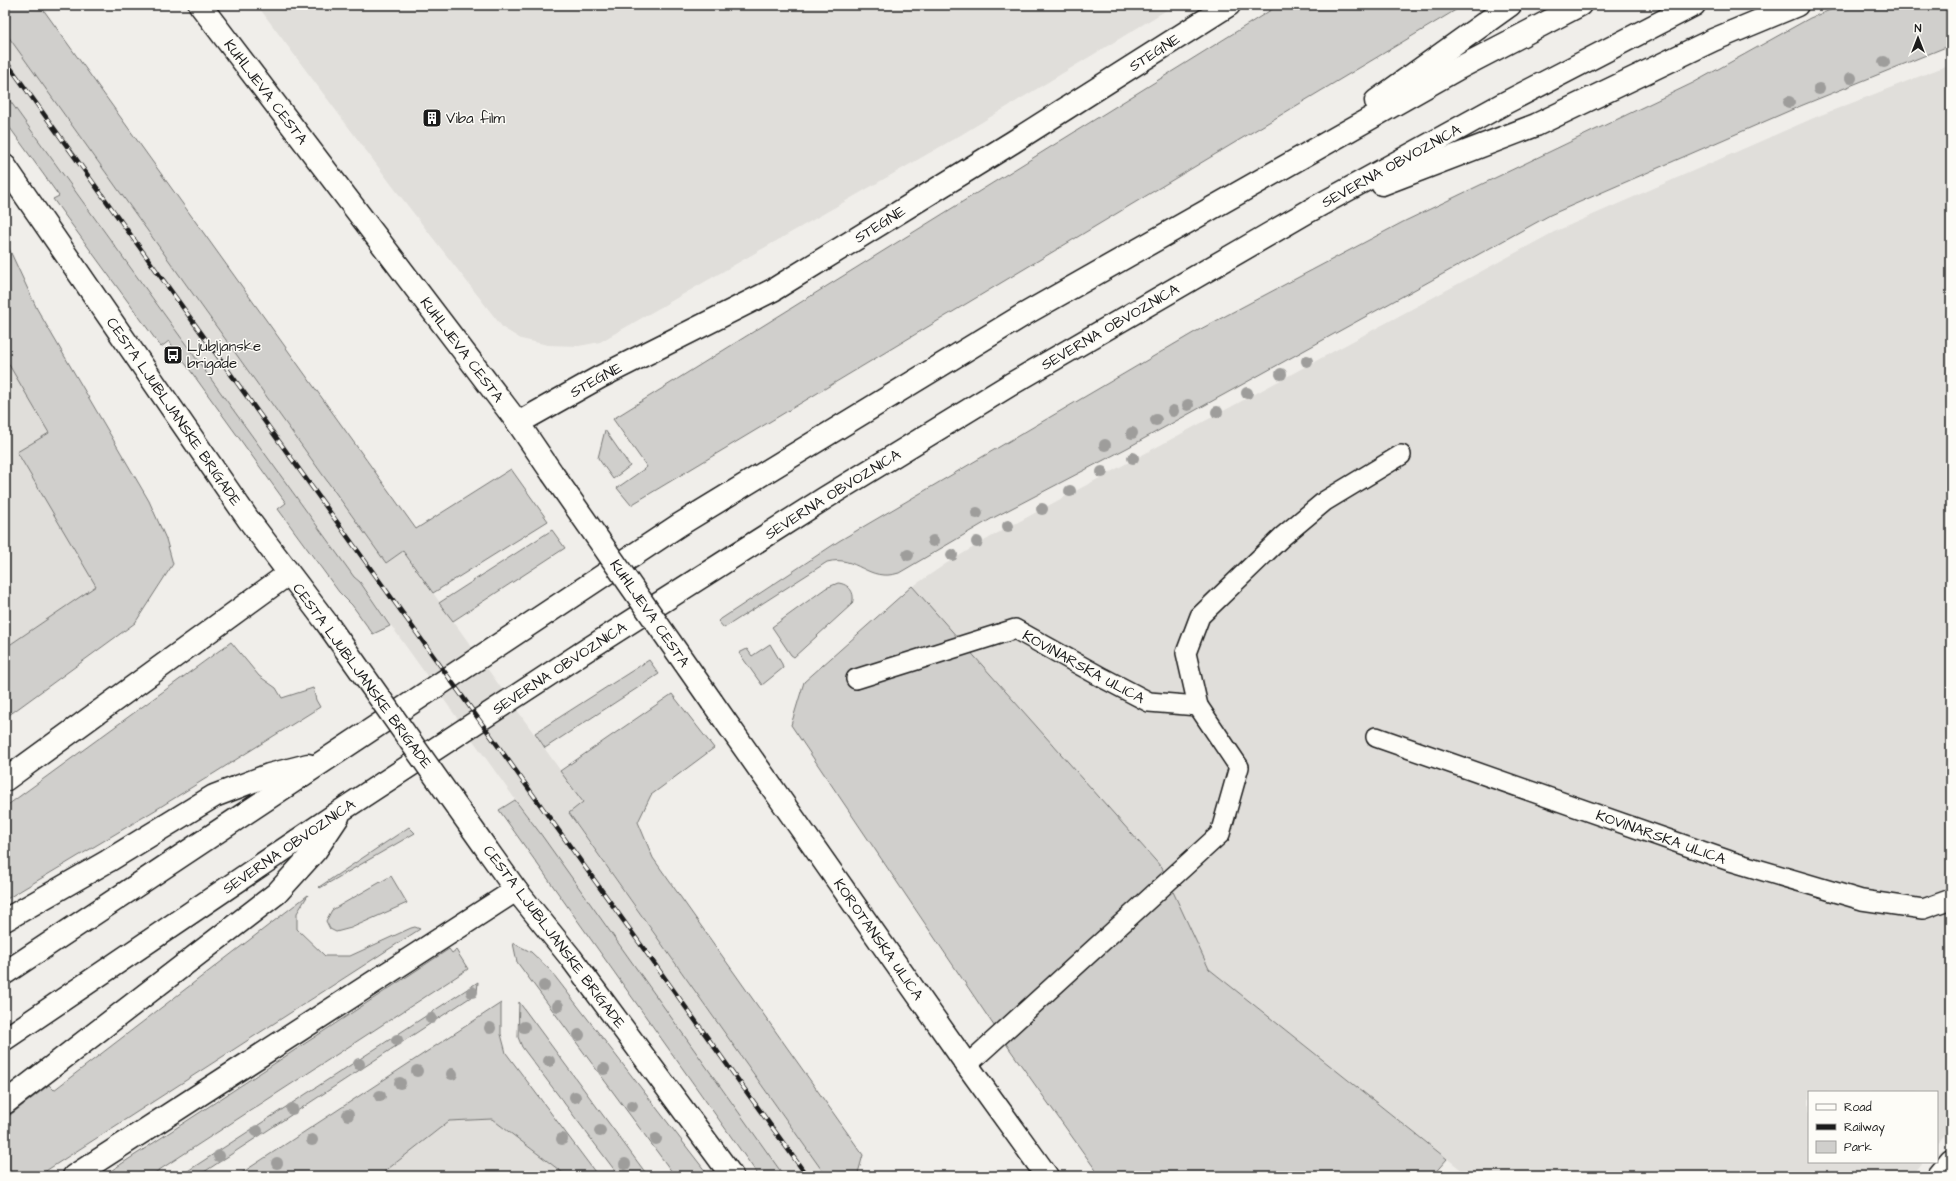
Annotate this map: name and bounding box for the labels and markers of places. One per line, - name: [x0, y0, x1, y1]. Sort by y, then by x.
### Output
- building icon: Viba film: [421, 107, 443, 129]
- place label: Viba film: [446, 108, 505, 129]
- place label: Ljubljanske brigade: [187, 336, 261, 375]
- bus stop icon: Ljubljanske brigade: [162, 344, 184, 366]

